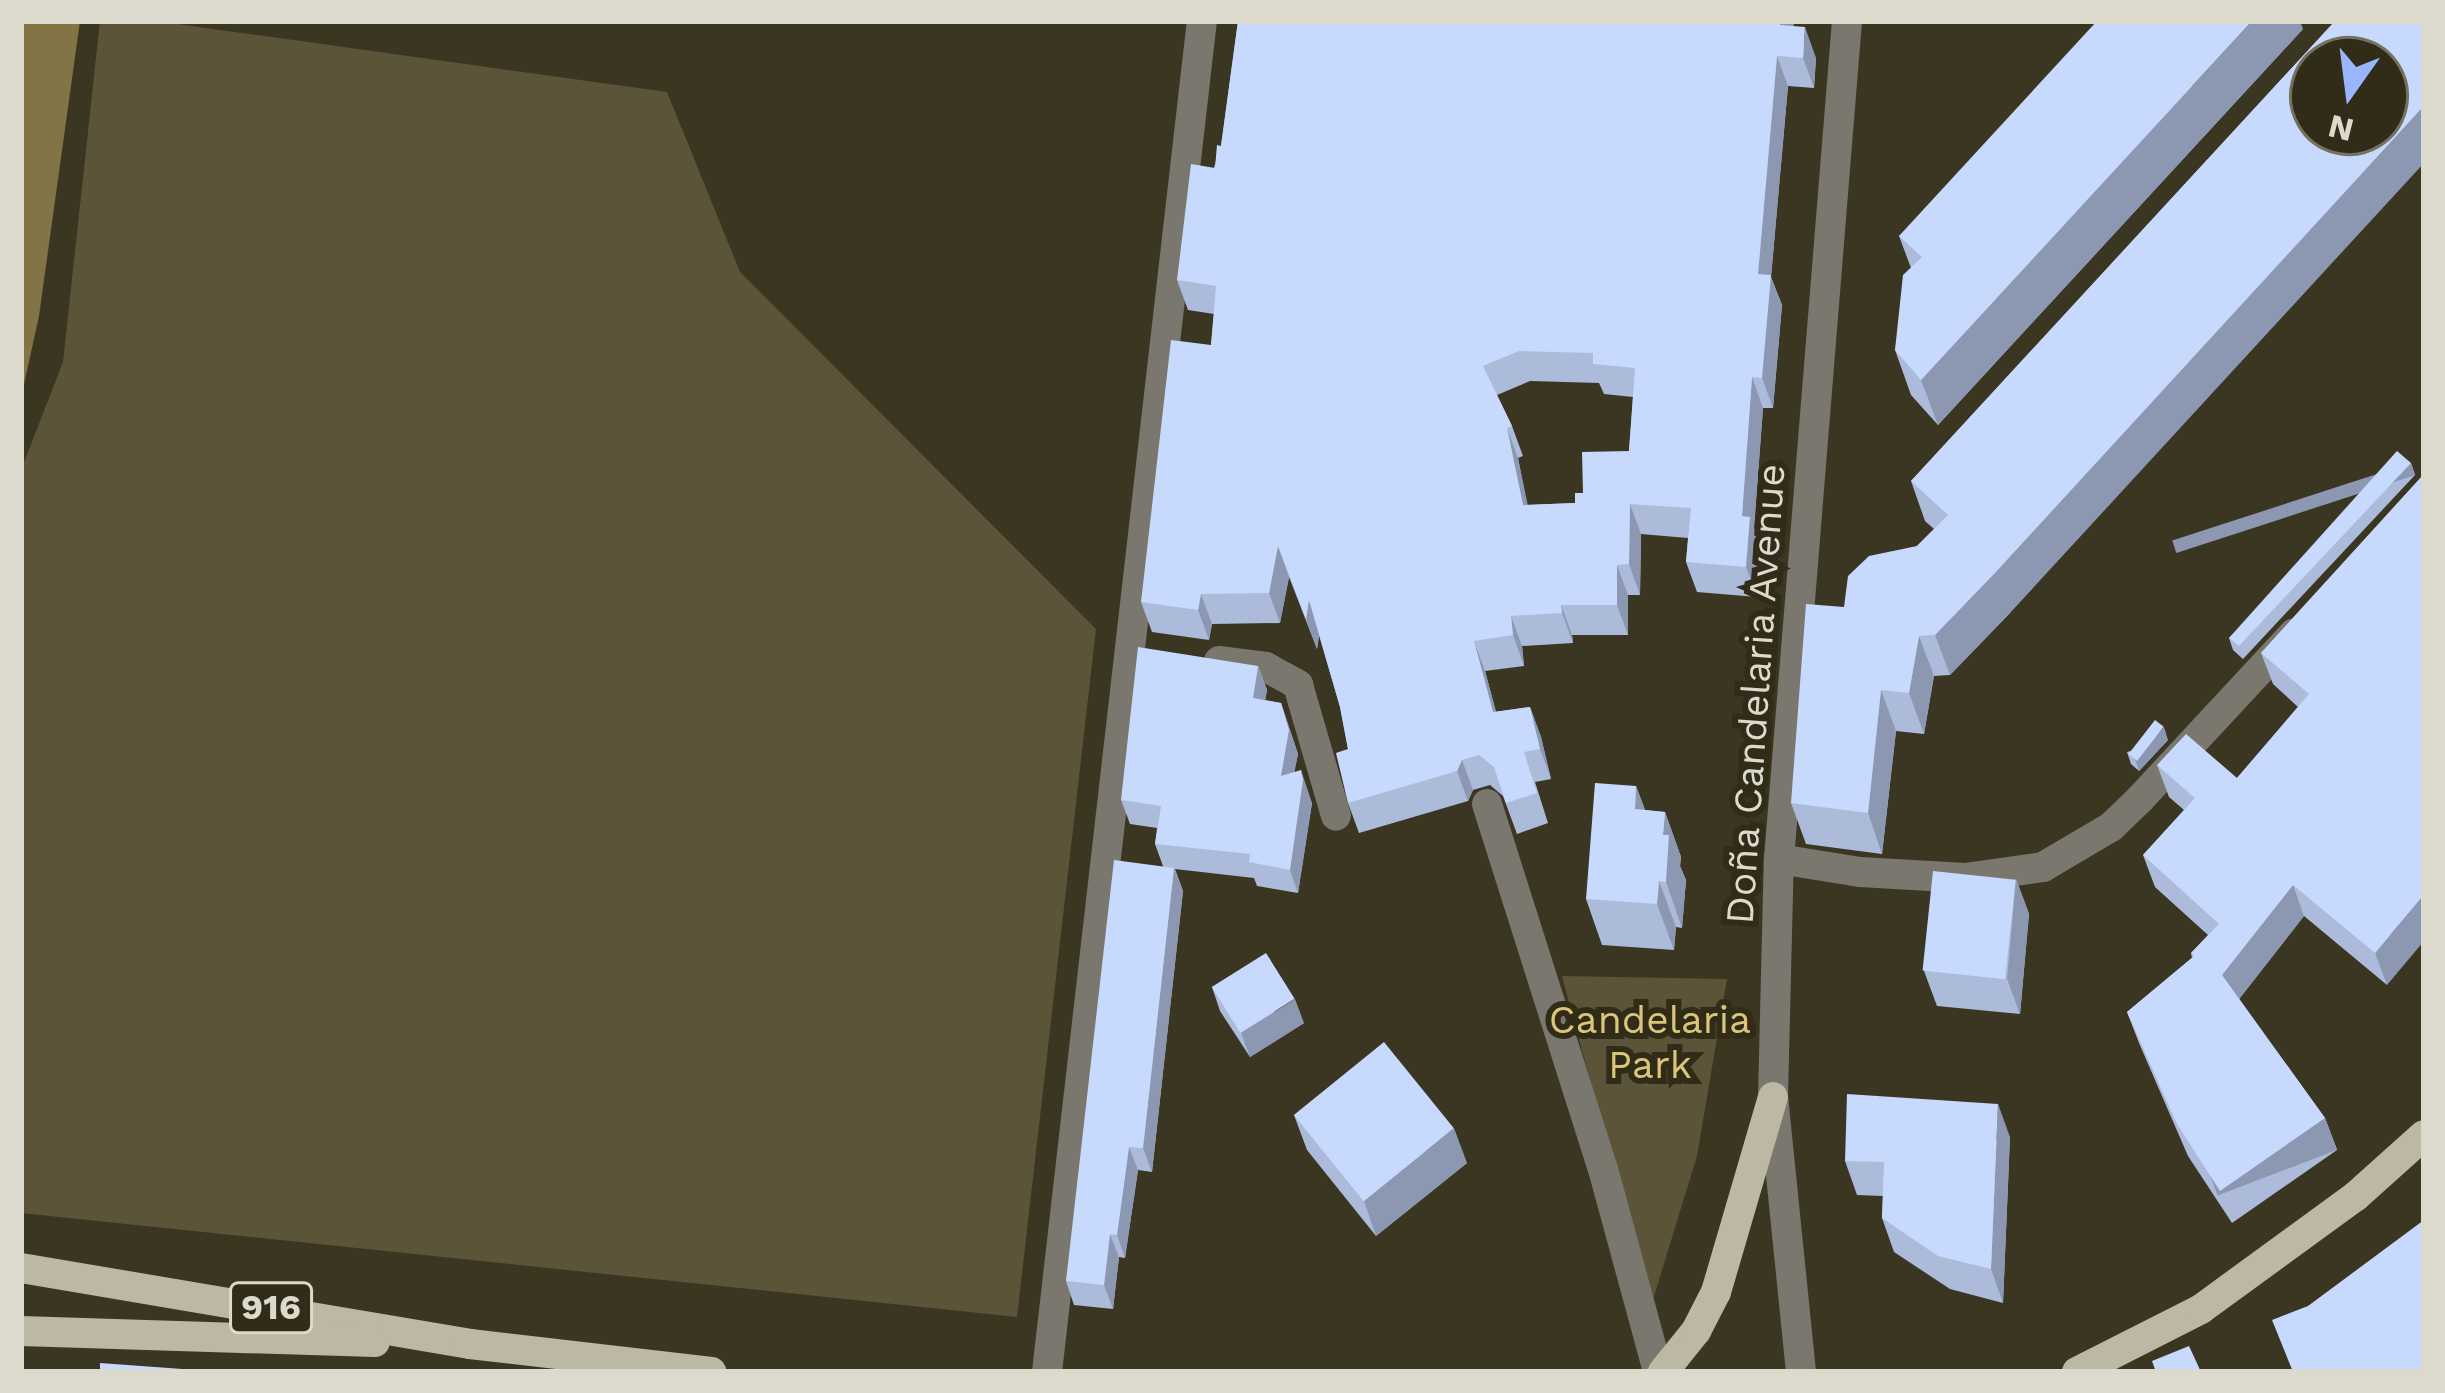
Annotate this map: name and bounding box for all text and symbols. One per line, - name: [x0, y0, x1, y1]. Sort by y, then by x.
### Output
- north arrow: [2289, 36, 2409, 156]
- text: N: [2324, 107, 2357, 150]
- street label: Doña Candelaria Avenue: [1716, 461, 1796, 927]
- park label: Candelaria Park: [1549, 998, 1751, 1089]
- road number: 916: [229, 1278, 313, 1338]

